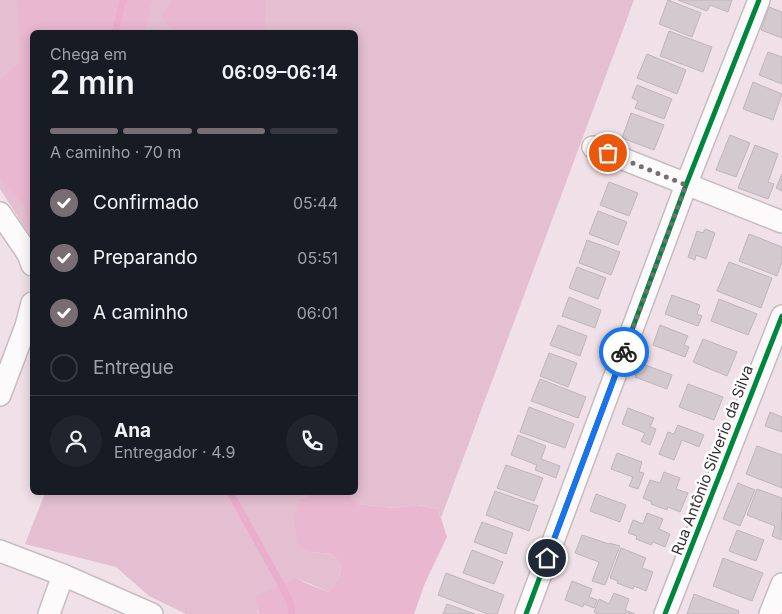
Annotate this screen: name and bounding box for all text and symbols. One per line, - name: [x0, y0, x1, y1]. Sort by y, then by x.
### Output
- text: Chega em: [50, 44, 127, 64]
- text: 06:09–06:14: [222, 61, 338, 84]
- text: 2 min: [50, 63, 135, 102]
- pin: [587, 132, 629, 174]
- icon: bag: [594, 139, 622, 167]
- text: A caminho · 70 m: [50, 142, 181, 162]
- icon: check: [50, 189, 78, 217]
- text: Confirmado: [93, 191, 199, 214]
- text: 05:44: [293, 193, 338, 213]
- icon: check: [50, 244, 78, 272]
- text: Preparando: [93, 246, 198, 269]
- text: 05:51: [297, 248, 338, 268]
- icon: check: [50, 299, 78, 327]
- text: A caminho: [93, 301, 188, 324]
- text: 06:01: [297, 303, 338, 323]
- courier: [599, 327, 649, 377]
- icon: bike: [610, 338, 638, 366]
- text: Entregue: [93, 356, 174, 379]
- street label: Rua Antônio Silverio da Silva: [667, 362, 757, 558]
- button: person: [50, 415, 102, 467]
- button: phone: [286, 415, 338, 467]
- text: Ana: [114, 419, 151, 442]
- text: Entregador · 4.9: [114, 442, 235, 462]
- pin: [526, 537, 568, 579]
- icon: home: [533, 544, 561, 572]

